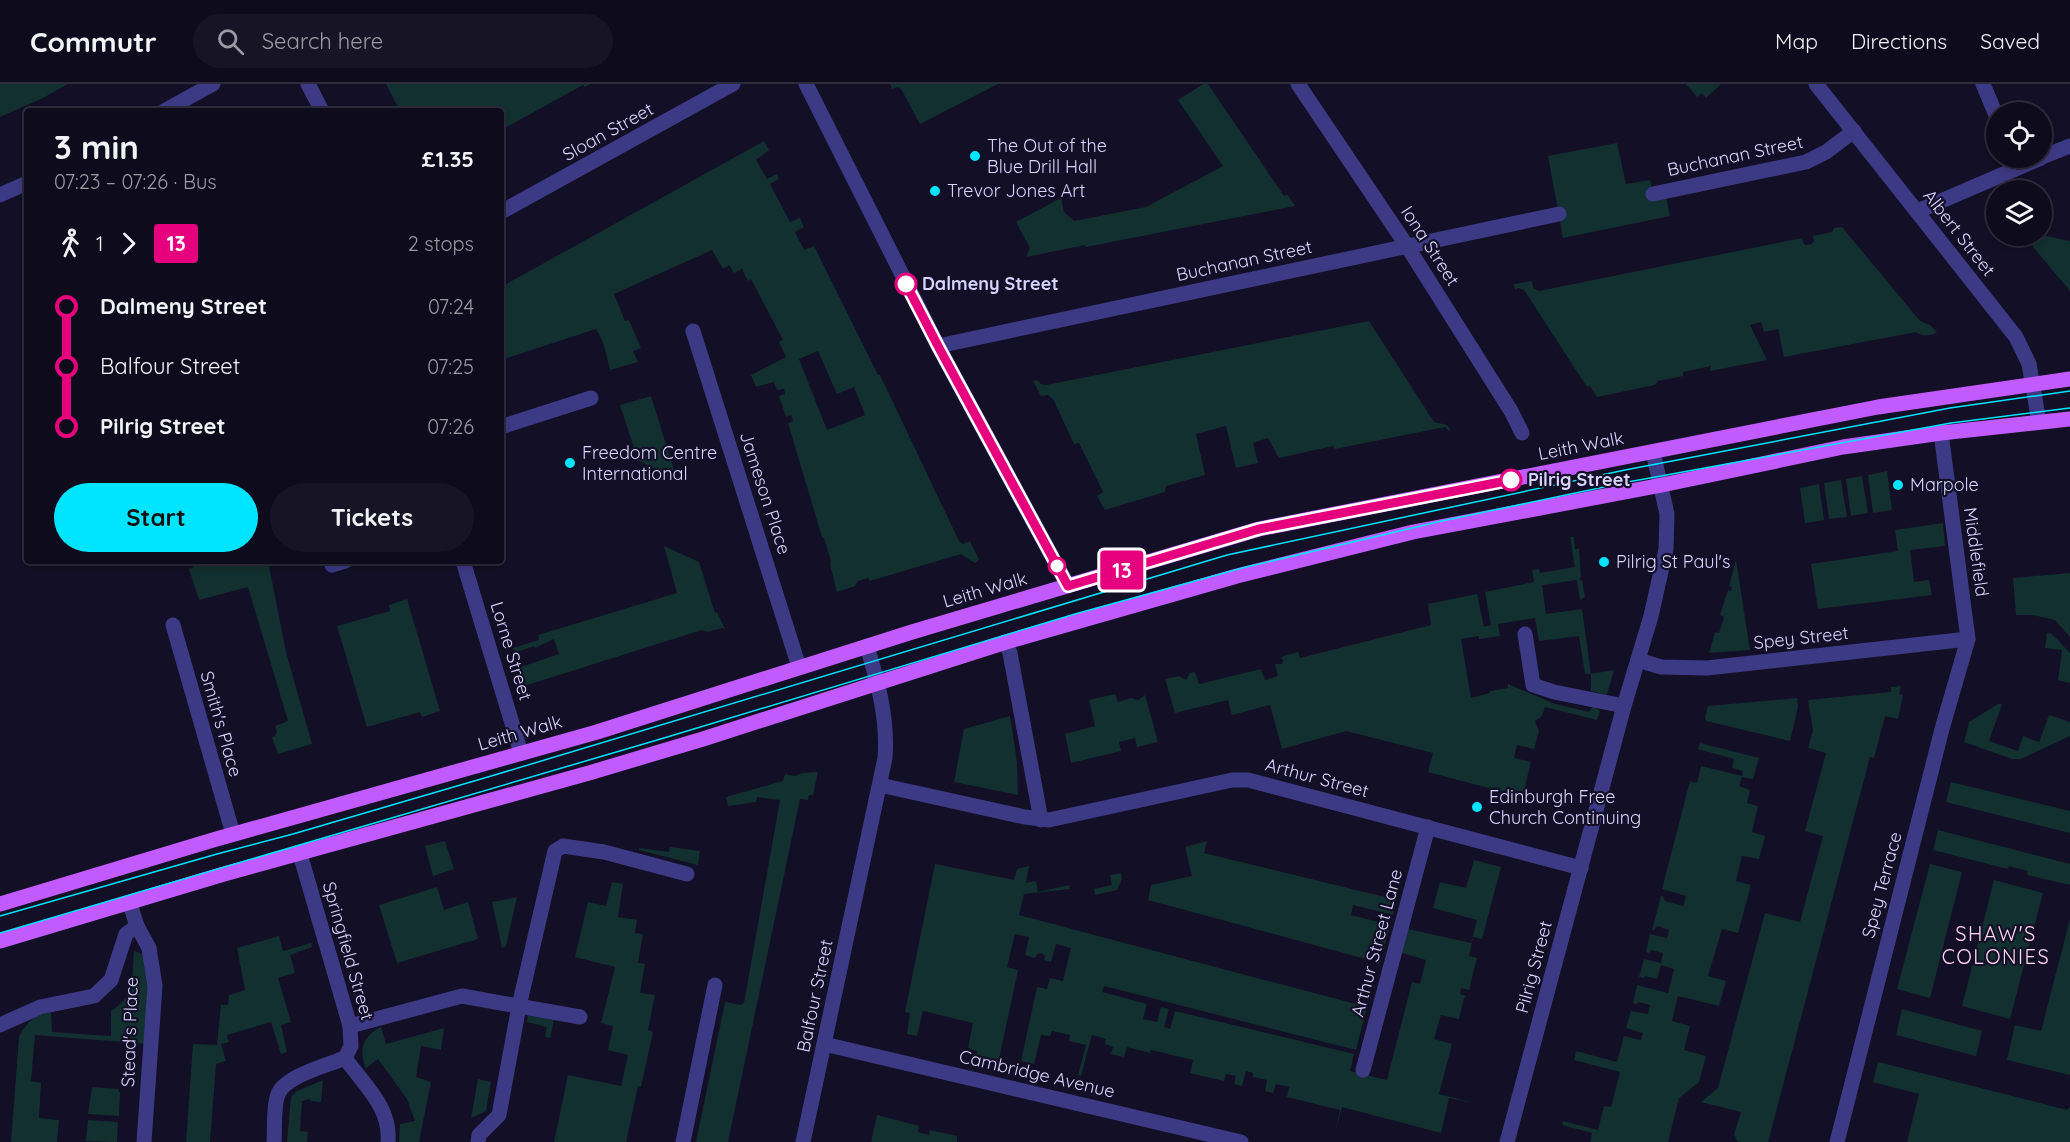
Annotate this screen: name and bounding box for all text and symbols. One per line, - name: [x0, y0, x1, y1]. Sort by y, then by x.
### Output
- search box: [193, 14, 613, 68]
- text: Commutr: [30, 24, 157, 59]
- icon: search: [214, 25, 247, 58]
- text: Search here: [262, 27, 383, 55]
- text: Map: [1775, 28, 1818, 54]
- text: Directions: [1851, 28, 1947, 54]
- text: Saved: [1980, 28, 2040, 54]
- street label: Sloan Street: [558, 97, 657, 166]
- map controls: [1986, 102, 2052, 246]
- button: locate: [1986, 102, 2052, 168]
- text: 3 min: [54, 126, 139, 167]
- street label: Buchanan Street: [1665, 130, 1805, 181]
- place label: The Out of the Blue Drill Hall: [987, 134, 1107, 178]
- text: £1.35: [422, 145, 474, 173]
- marker: The Out of the Blue Drill Hall: [968, 149, 982, 163]
- text: 07:23 – 07:26 · Bus: [54, 169, 217, 194]
- place label: Trevor Jones Art: [947, 179, 1085, 202]
- button: layers: [1986, 180, 2052, 246]
- marker: Trevor Jones Art: [928, 184, 942, 198]
- street label: Albert Street: [1918, 185, 2000, 281]
- street label: Iona Street: [1396, 201, 1465, 290]
- icon: walk: [54, 227, 87, 260]
- icon: forward: [112, 227, 145, 260]
- text: 13: [166, 230, 186, 256]
- text: 1: [96, 231, 103, 256]
- text: 2 stops: [408, 231, 474, 256]
- street label: Buchanan Street: [1174, 235, 1314, 286]
- place label: Dalmeny Street: [922, 272, 1059, 295]
- marker: Dalmeny Street: [895, 273, 917, 295]
- text: Dalmeny Street: [100, 292, 267, 320]
- text: 07:24: [428, 294, 474, 319]
- text: Balfour Street: [100, 352, 240, 380]
- text: 07:25: [427, 354, 474, 379]
- text: Pilrig Street: [100, 412, 226, 440]
- text: 07:26: [427, 414, 474, 439]
- street label: Leith Walk: [1536, 426, 1626, 465]
- street label: Jameson Place: [735, 429, 796, 557]
- place label: Freedom Centre International: [582, 441, 717, 485]
- marker: Freedom Centre International: [563, 456, 577, 470]
- place label: Pilrig Street: [1528, 468, 1631, 491]
- marker: Pilrig Street: [1500, 469, 1522, 491]
- place label: Marpole: [1910, 473, 1979, 496]
- marker: Marpole: [1891, 478, 1905, 492]
- button: Start: [54, 483, 258, 552]
- button: Tickets: [270, 483, 474, 552]
- street label: Middlefield: [1959, 506, 1994, 598]
- line badge: 13: [1095, 550, 1149, 590]
- place label: Pilrig St Paul's: [1616, 550, 1730, 573]
- marker: Pilrig St Paul's: [1597, 555, 1611, 569]
- unlabelled marker: [1048, 557, 1066, 575]
- text: 13: [1112, 557, 1132, 583]
- street label: Leith Walk: [940, 567, 1030, 613]
- street label: Lorne Street: [486, 599, 537, 703]
- street label: Spey Street: [1752, 621, 1850, 654]
- street label: Smith's Place: [195, 668, 248, 779]
- street label: Leith Walk: [475, 710, 565, 756]
- street label: Arthur Street: [1263, 753, 1371, 802]
- place label: Edinburgh Free Church Continuing: [1489, 785, 1641, 829]
- marker: Edinburgh Free Church Continuing: [1470, 800, 1484, 814]
- street label: Spey Terrace: [1856, 829, 1907, 941]
- street label: Arthur Street Lane: [1346, 866, 1407, 1019]
- street label: Springfield Street: [318, 879, 379, 1023]
- street label: Pilrig Street: [1510, 918, 1557, 1016]
- district label: SHAW'S COLONIES: [1942, 921, 2050, 969]
- street label: Balfour Street: [791, 937, 838, 1054]
- street label: Stead's Place: [116, 976, 143, 1087]
- street label: Cambridge Avenue: [957, 1044, 1117, 1103]

